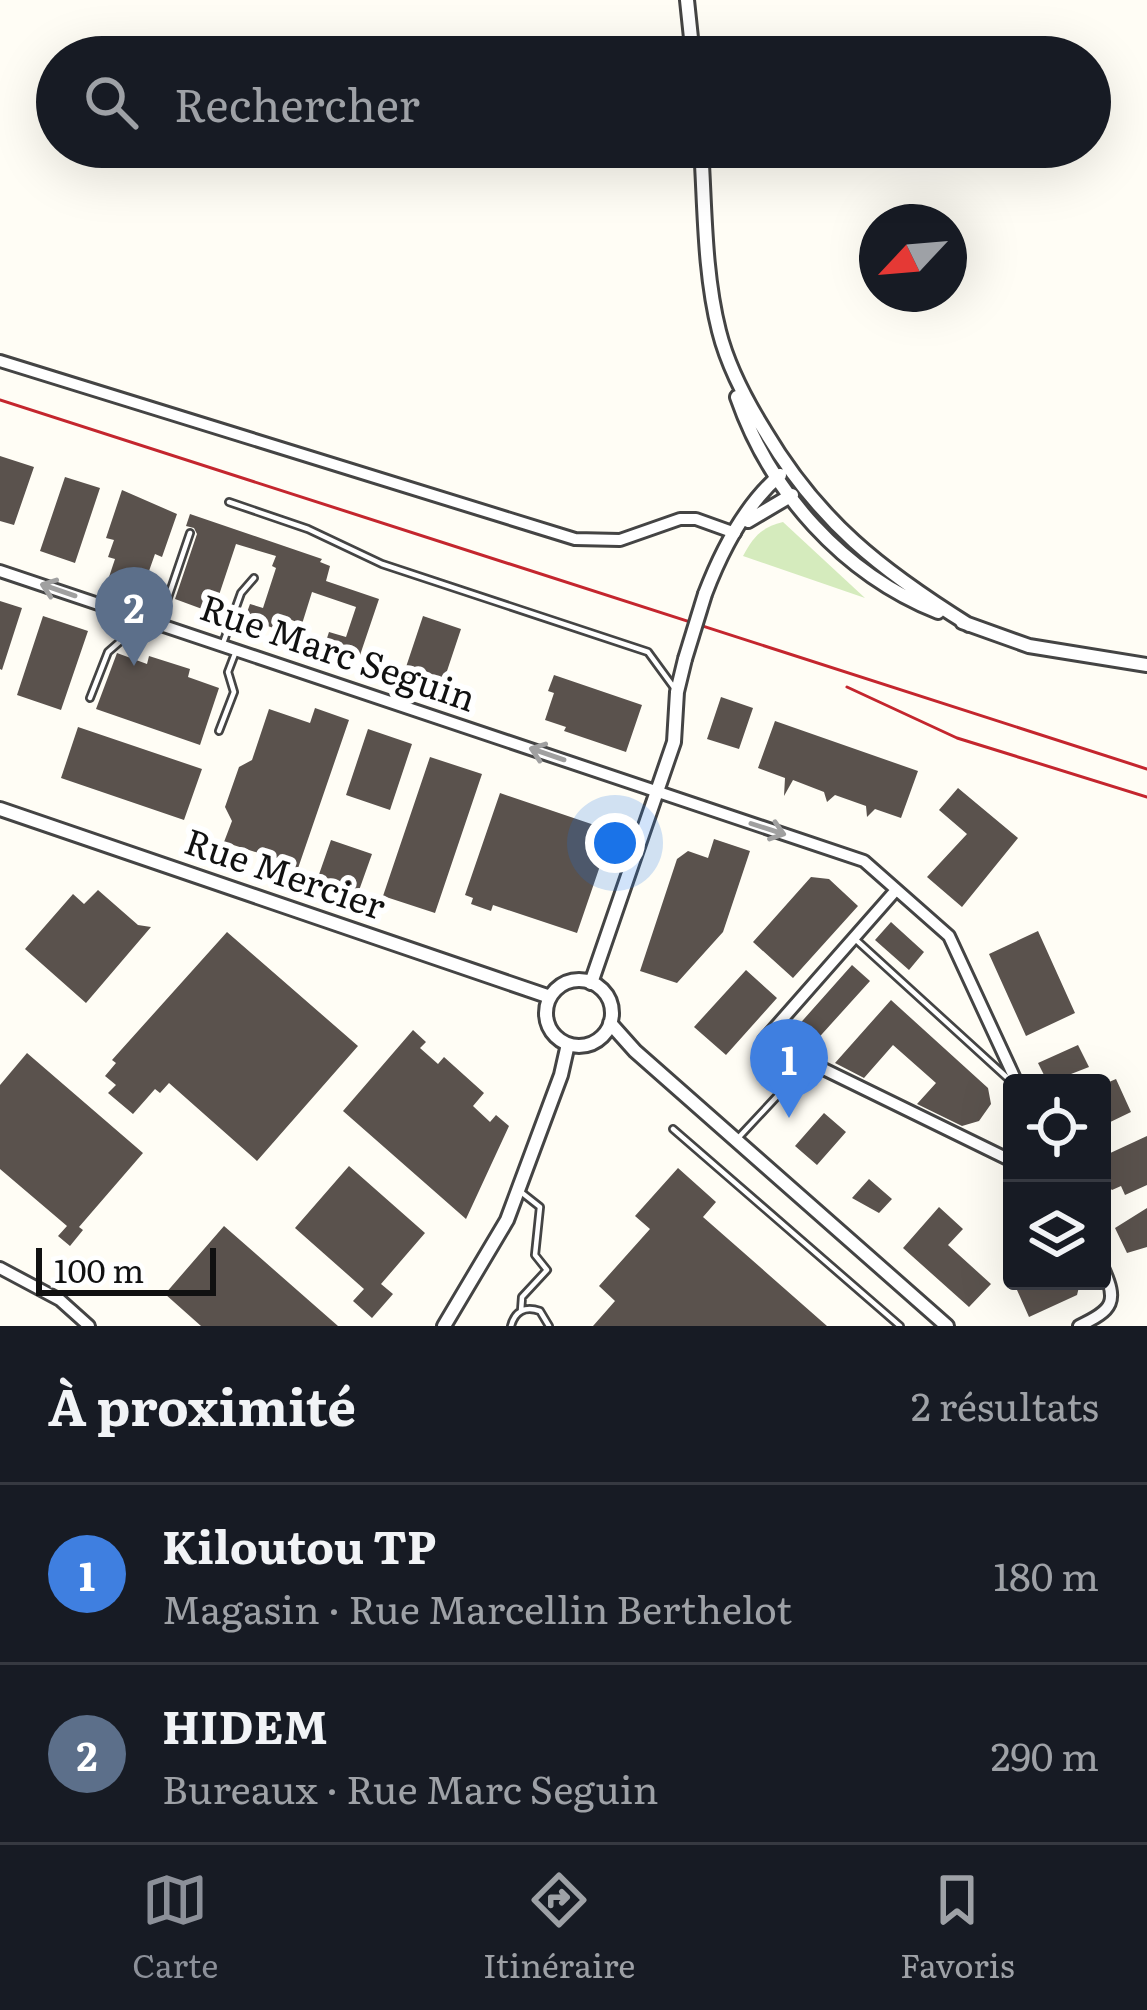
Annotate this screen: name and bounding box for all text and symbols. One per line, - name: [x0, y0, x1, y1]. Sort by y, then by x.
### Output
- search box: [36, 36, 1111, 168]
- icon: search: [78, 69, 144, 135]
- text: Rechercher: [174, 69, 420, 136]
- north arrow: [859, 204, 967, 312]
- pin: 2: [95, 567, 173, 666]
- one-way arrow: [40, 578, 77, 599]
- street label: Rue Marc Seguin: [194, 579, 484, 723]
- one-way arrow: [529, 742, 567, 764]
- street label: Rue Mercier: [178, 813, 393, 931]
- your location: [585, 813, 645, 873]
- one-way arrow: [748, 820, 786, 842]
- pin: 1: [750, 1019, 828, 1118]
- map controls: [1003, 1074, 1111, 1290]
- button: locate: [1003, 1074, 1111, 1182]
- button: layers: [1003, 1182, 1111, 1290]
- scale bar: [36, 1242, 216, 1295]
- text: 100 m: [54, 1244, 144, 1293]
- text: À proximité: [48, 1366, 356, 1442]
- text: 2 résultats: [911, 1375, 1099, 1433]
- text: Kiloutou TP: [162, 1511, 436, 1578]
- text: 1: [79, 1545, 95, 1603]
- text: 180 m: [993, 1545, 1099, 1603]
- text: Magasin · Rue Marcellin Berthelot: [162, 1578, 792, 1636]
- text: HIDEM: [162, 1691, 328, 1758]
- text: 2: [77, 1725, 97, 1783]
- text: 290 m: [991, 1725, 1099, 1783]
- text: Bureaux · Rue Marc Seguin: [162, 1758, 659, 1816]
- tab: Carte: [132, 1867, 218, 1988]
- tab: Itinéraire: [483, 1867, 635, 1988]
- tab: Favoris: [900, 1867, 1015, 1988]

